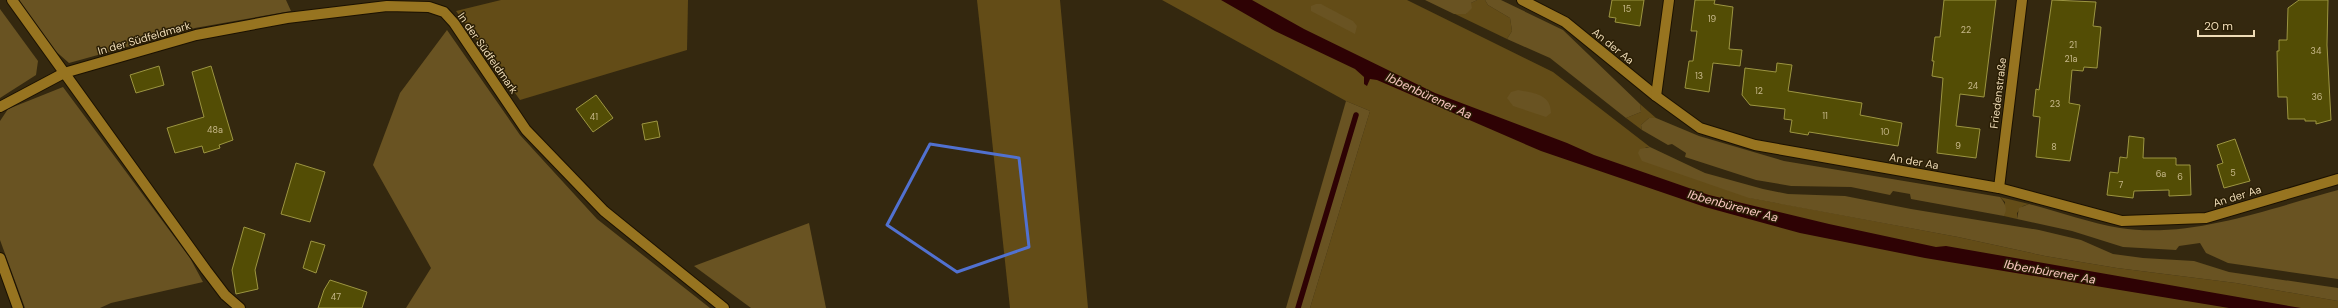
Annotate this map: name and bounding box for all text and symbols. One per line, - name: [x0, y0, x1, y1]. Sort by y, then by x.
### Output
- house number: 15: [1623, 3, 1631, 15]
- street label: In der Südfeldmark: [455, 10, 522, 97]
- scale bar: [2198, 12, 2254, 38]
- house number: 19: [1708, 13, 1717, 25]
- street label: In der Südfeldmark: [96, 18, 193, 58]
- text: 20 m: [2204, 18, 2233, 34]
- house number: 22: [1961, 24, 1971, 36]
- street label: An der Aa: [1589, 25, 1637, 67]
- house number: 21: [2069, 39, 2077, 51]
- house number: 34: [2311, 45, 2322, 57]
- house number: 21a: [2065, 53, 2078, 65]
- street label: Friedenstraße: [1987, 57, 2009, 129]
- water label: Ibbenbürener Aa: [1383, 69, 1475, 123]
- house number: 13: [1695, 70, 1703, 82]
- house number: 24: [1968, 80, 1979, 92]
- house number: 12: [1755, 85, 1763, 97]
- house number: 36: [2312, 91, 2323, 103]
- house number: 23: [2050, 98, 2060, 110]
- house number: 11: [1822, 110, 1828, 122]
- house number: 41: [590, 111, 598, 123]
- house number: 48a: [207, 124, 223, 136]
- house number: 10: [1881, 126, 1889, 138]
- house number: 9: [1955, 140, 1961, 152]
- house number: 8: [2051, 141, 2057, 153]
- street label: An der Aa: [1888, 150, 1940, 172]
- house number: 5: [2230, 167, 2236, 179]
- house number: 6a: [2156, 168, 2166, 180]
- house number: 6: [2177, 171, 2183, 183]
- house number: 7: [2119, 179, 2124, 191]
- street label: An der Aa: [2211, 182, 2263, 210]
- water label: Ibbenbürener Aa: [1686, 186, 1780, 226]
- water label: Ibbenbürener Aa: [2003, 256, 2098, 288]
- house number: 47: [331, 291, 341, 303]

